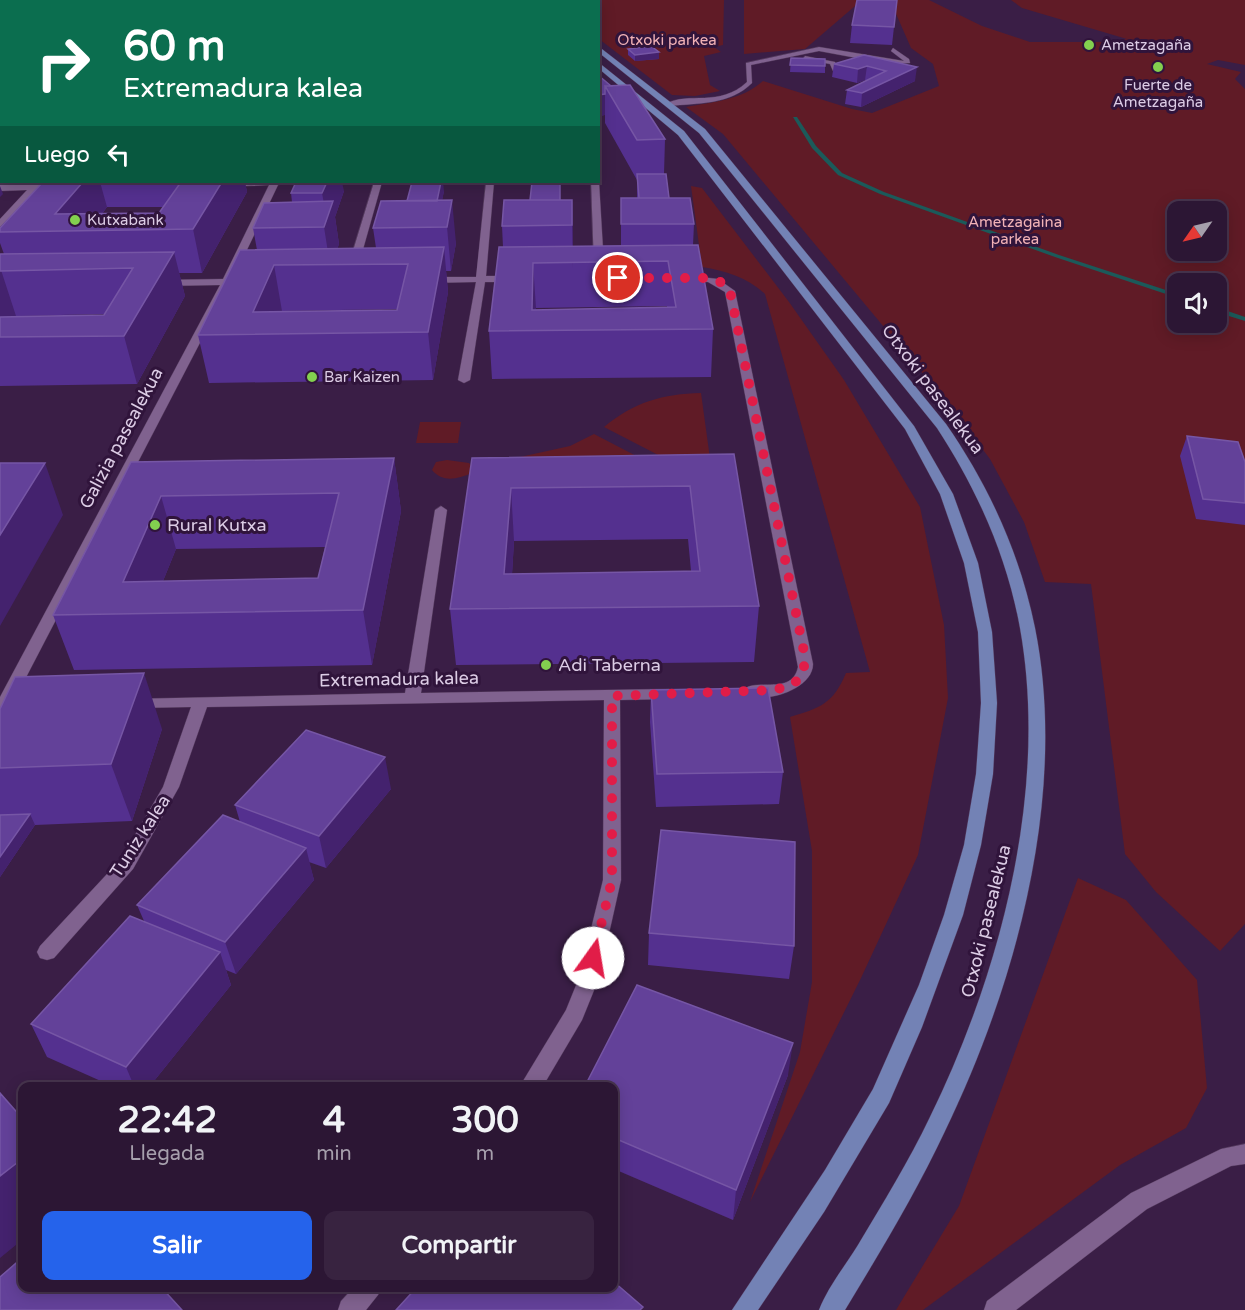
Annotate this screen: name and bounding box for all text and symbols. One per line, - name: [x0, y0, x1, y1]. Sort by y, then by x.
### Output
- text: 60 m: [123, 21, 225, 72]
- icon: right: [24, 24, 102, 102]
- park label: Otxoki parkea: [617, 31, 717, 49]
- place label: Ametzagaña: [1101, 36, 1191, 54]
- marker: Ametzagaña: [1082, 38, 1096, 52]
- marker: Fuerte de Ametzagaña: [1151, 60, 1165, 74]
- text: Extremadura kalea: [123, 72, 363, 105]
- place label: Fuerte de Ametzagaña: [1113, 76, 1203, 111]
- icon: left: [102, 138, 135, 171]
- text: Luego: [24, 142, 90, 168]
- north arrow: [1167, 201, 1227, 261]
- map controls: [1167, 201, 1227, 333]
- place label: Kutxabank: [87, 211, 164, 229]
- marker: Kutxabank: [68, 213, 82, 227]
- park label: Ametzagaina parkea: [968, 213, 1062, 248]
- pin: [592, 252, 643, 303]
- icon: arrive: [601, 261, 634, 294]
- button: sound: [1167, 273, 1227, 333]
- street label: Otxoki pasealekua: [877, 320, 989, 458]
- street label: Galizia pasealekua: [74, 364, 168, 512]
- place label: Bar Kaizen: [324, 368, 400, 386]
- marker: Bar Kaizen: [305, 370, 319, 384]
- place label: Rural Kutxa: [167, 514, 267, 536]
- marker: Rural Kutxa: [148, 518, 162, 532]
- place label: Adi Taberna: [558, 654, 661, 676]
- marker: Adi Taberna: [539, 658, 553, 672]
- street label: Extremadura kalea: [319, 667, 479, 691]
- street label: Tuniz kalea: [105, 790, 175, 882]
- street label: Otxoki pasealekua: [956, 842, 1016, 1000]
- position arrow: [561, 926, 625, 990]
- text: 22:42: [117, 1099, 217, 1142]
- text: 4: [323, 1099, 345, 1142]
- text: 300: [451, 1099, 519, 1142]
- text: Llegada: [129, 1142, 205, 1166]
- text: min: [316, 1142, 352, 1166]
- text: m: [476, 1142, 494, 1166]
- button: Salir: [42, 1211, 312, 1280]
- button: Compartir: [324, 1211, 594, 1280]

